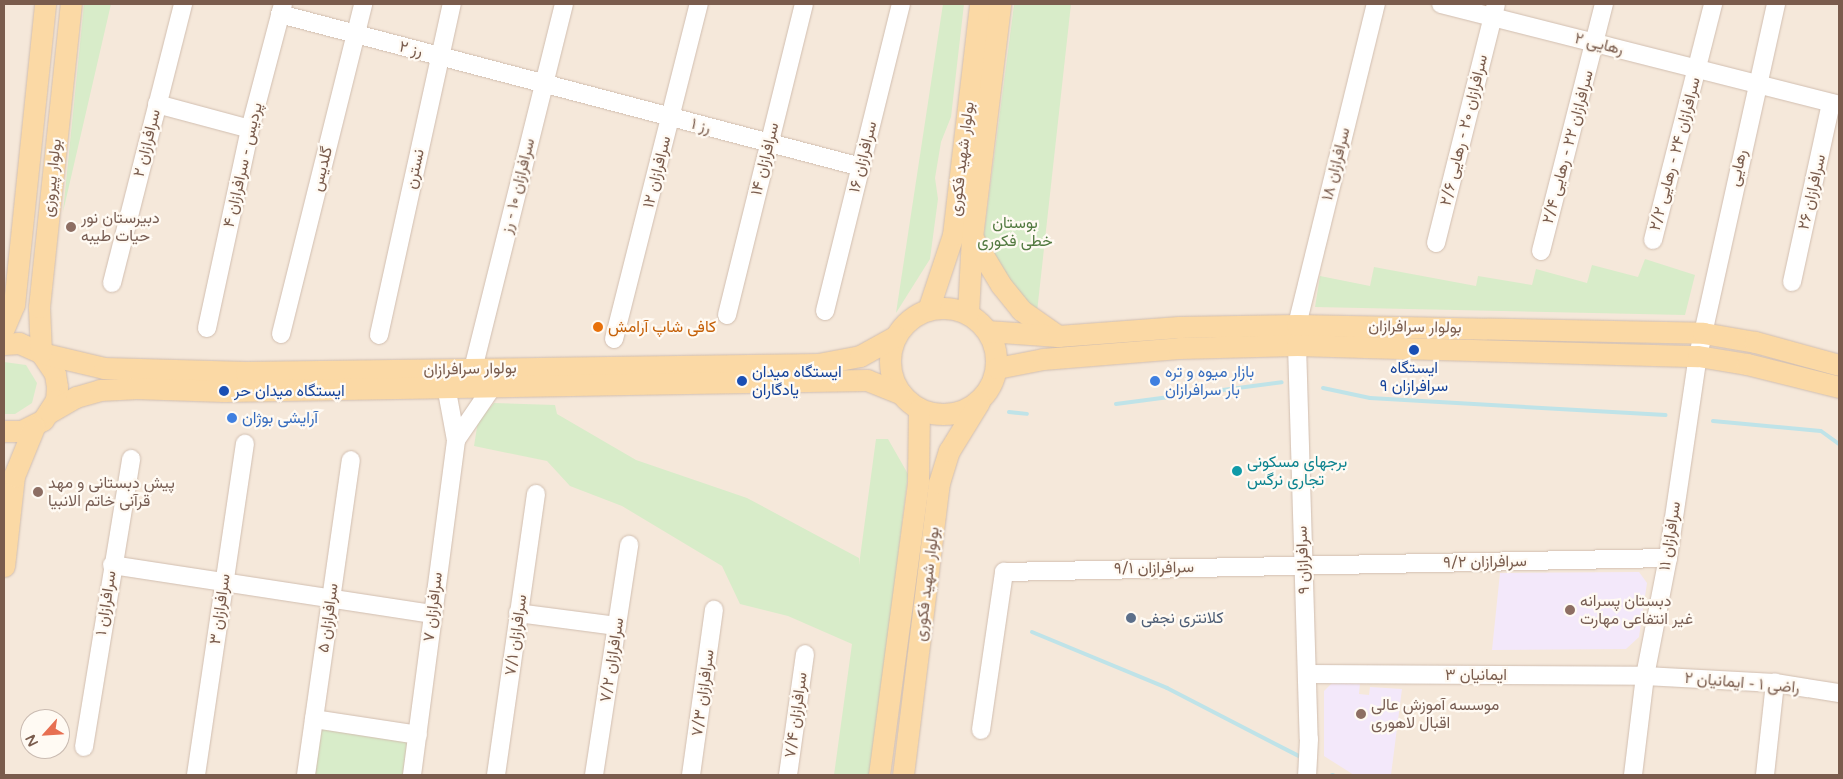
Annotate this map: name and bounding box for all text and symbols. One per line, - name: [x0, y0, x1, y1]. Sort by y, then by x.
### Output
- street label: رهایی ۲: [1573, 29, 1625, 59]
- street label: رز ۲: [398, 37, 424, 61]
- street label: سرافرازان ۲۰ - رهایی ۲/۶: [1436, 52, 1492, 208]
- street label: سرافرازان ۲۲ - رهایی ۲/۴: [1538, 68, 1598, 226]
- street label: سرافرازان ۲۴ - رهایی ۲/۲: [1645, 75, 1705, 233]
- street label: پردیس - سرافرازان ۴: [219, 101, 267, 229]
- street label: بولوار شهید فکوری: [945, 101, 979, 217]
- street label: سرافرازان ۲: [129, 107, 165, 179]
- street label: رز ۱: [689, 114, 713, 138]
- street label: سرافرازان ۱۶: [845, 119, 881, 195]
- street label: سرافرازان ۱۴: [747, 121, 783, 197]
- street label: سرافرازان ۱۸: [1318, 125, 1354, 203]
- street label: سرافرازان ۱۲: [639, 134, 675, 210]
- street label: سرافرازان ۱۰ - رز: [497, 136, 539, 236]
- street label: بولوار پیروزی: [38, 138, 66, 218]
- street label: گلدیس: [307, 145, 337, 193]
- street label: نسترن: [401, 147, 429, 191]
- street label: رهایی: [1725, 148, 1751, 188]
- street label: سرافرازان ۲۶: [1794, 152, 1830, 232]
- place label: دبیرستان نور حیات طیبه: [81, 208, 160, 246]
- park label: بوستان خطی فکوری: [977, 213, 1053, 251]
- marker: دبیرستان نور حیات طیبه: [65, 221, 77, 233]
- place label: کافی شاپ آرامش: [608, 317, 716, 337]
- street label: بولوار سرافرازان: [1368, 317, 1462, 337]
- marker: کافی شاپ آرامش: [592, 321, 604, 333]
- marker: ایستگاه سرافرازان ۹: [1408, 344, 1420, 356]
- place label: ایستگاه سرافرازان ۹: [1380, 358, 1448, 396]
- street label: بولوار سرافرازان: [423, 359, 517, 379]
- place label: ایستگاه میدان یادگاران: [752, 362, 842, 400]
- place label: بازار میوه و تره بار سرافرازان: [1165, 362, 1254, 400]
- marker: ایستگاه میدان یادگاران: [736, 375, 748, 387]
- marker: بازار میوه و تره بار سرافرازان: [1149, 375, 1161, 387]
- place label: ایستگاه میدان حر: [234, 381, 345, 401]
- marker: ایستگاه میدان حر: [218, 385, 230, 397]
- place label: آرایشی بوژان: [242, 408, 318, 428]
- marker: آرایشی بوژان: [226, 412, 238, 424]
- place label: برجهای مسکونی تجاری نرگس: [1247, 452, 1347, 490]
- marker: برجهای مسکونی تجاری نرگس: [1231, 465, 1243, 477]
- place label: پیش دبستانی و مهد قرآنی خاتم الانبیا: [48, 473, 175, 511]
- marker: پیش دبستانی و مهد قرآنی خاتم الانبیا: [32, 486, 44, 498]
- street label: سرافرازان ۱۱: [1655, 500, 1685, 572]
- street label: بولوار شهید فکوری: [910, 526, 944, 642]
- street label: سرافرازان ۹: [1292, 526, 1314, 594]
- street label: سرافرازان ۹/۲: [1443, 552, 1527, 572]
- street label: سرافرازان ۹/۱: [1114, 558, 1194, 578]
- street label: سرافرازان ۱: [91, 569, 121, 637]
- street label: سرافرازان ۷: [419, 571, 447, 643]
- street label: سرافرازان ۳: [206, 572, 234, 646]
- street label: سرافرازان ۵: [314, 582, 342, 654]
- place label: دبستان پسرانه غیر انتفاعی مهارت: [1580, 591, 1693, 629]
- street label: سرافرازان ۷/۱: [501, 593, 531, 677]
- marker: دبستان پسرانه غیر انتفاعی مهارت: [1564, 604, 1576, 616]
- place label: کلانتری نجفی: [1141, 608, 1223, 628]
- marker: کلانتری نجفی: [1125, 612, 1137, 624]
- street label: سرافرازان ۷/۲: [596, 616, 628, 704]
- street label: سرافرازان ۷/۳: [687, 648, 719, 738]
- street label: ایمانیان ۳: [1445, 665, 1507, 685]
- street label: راضی ۱ - ایمانیان ۲: [1684, 668, 1800, 698]
- street label: سرافرازان ۷/۴: [780, 671, 812, 759]
- place label: موسسه آموزش عالی اقبال لاهوری: [1371, 695, 1499, 733]
- marker: موسسه آموزش عالی اقبال لاهوری: [1355, 708, 1367, 720]
- north arrow: [20, 709, 70, 759]
- text: N: [22, 732, 42, 749]

